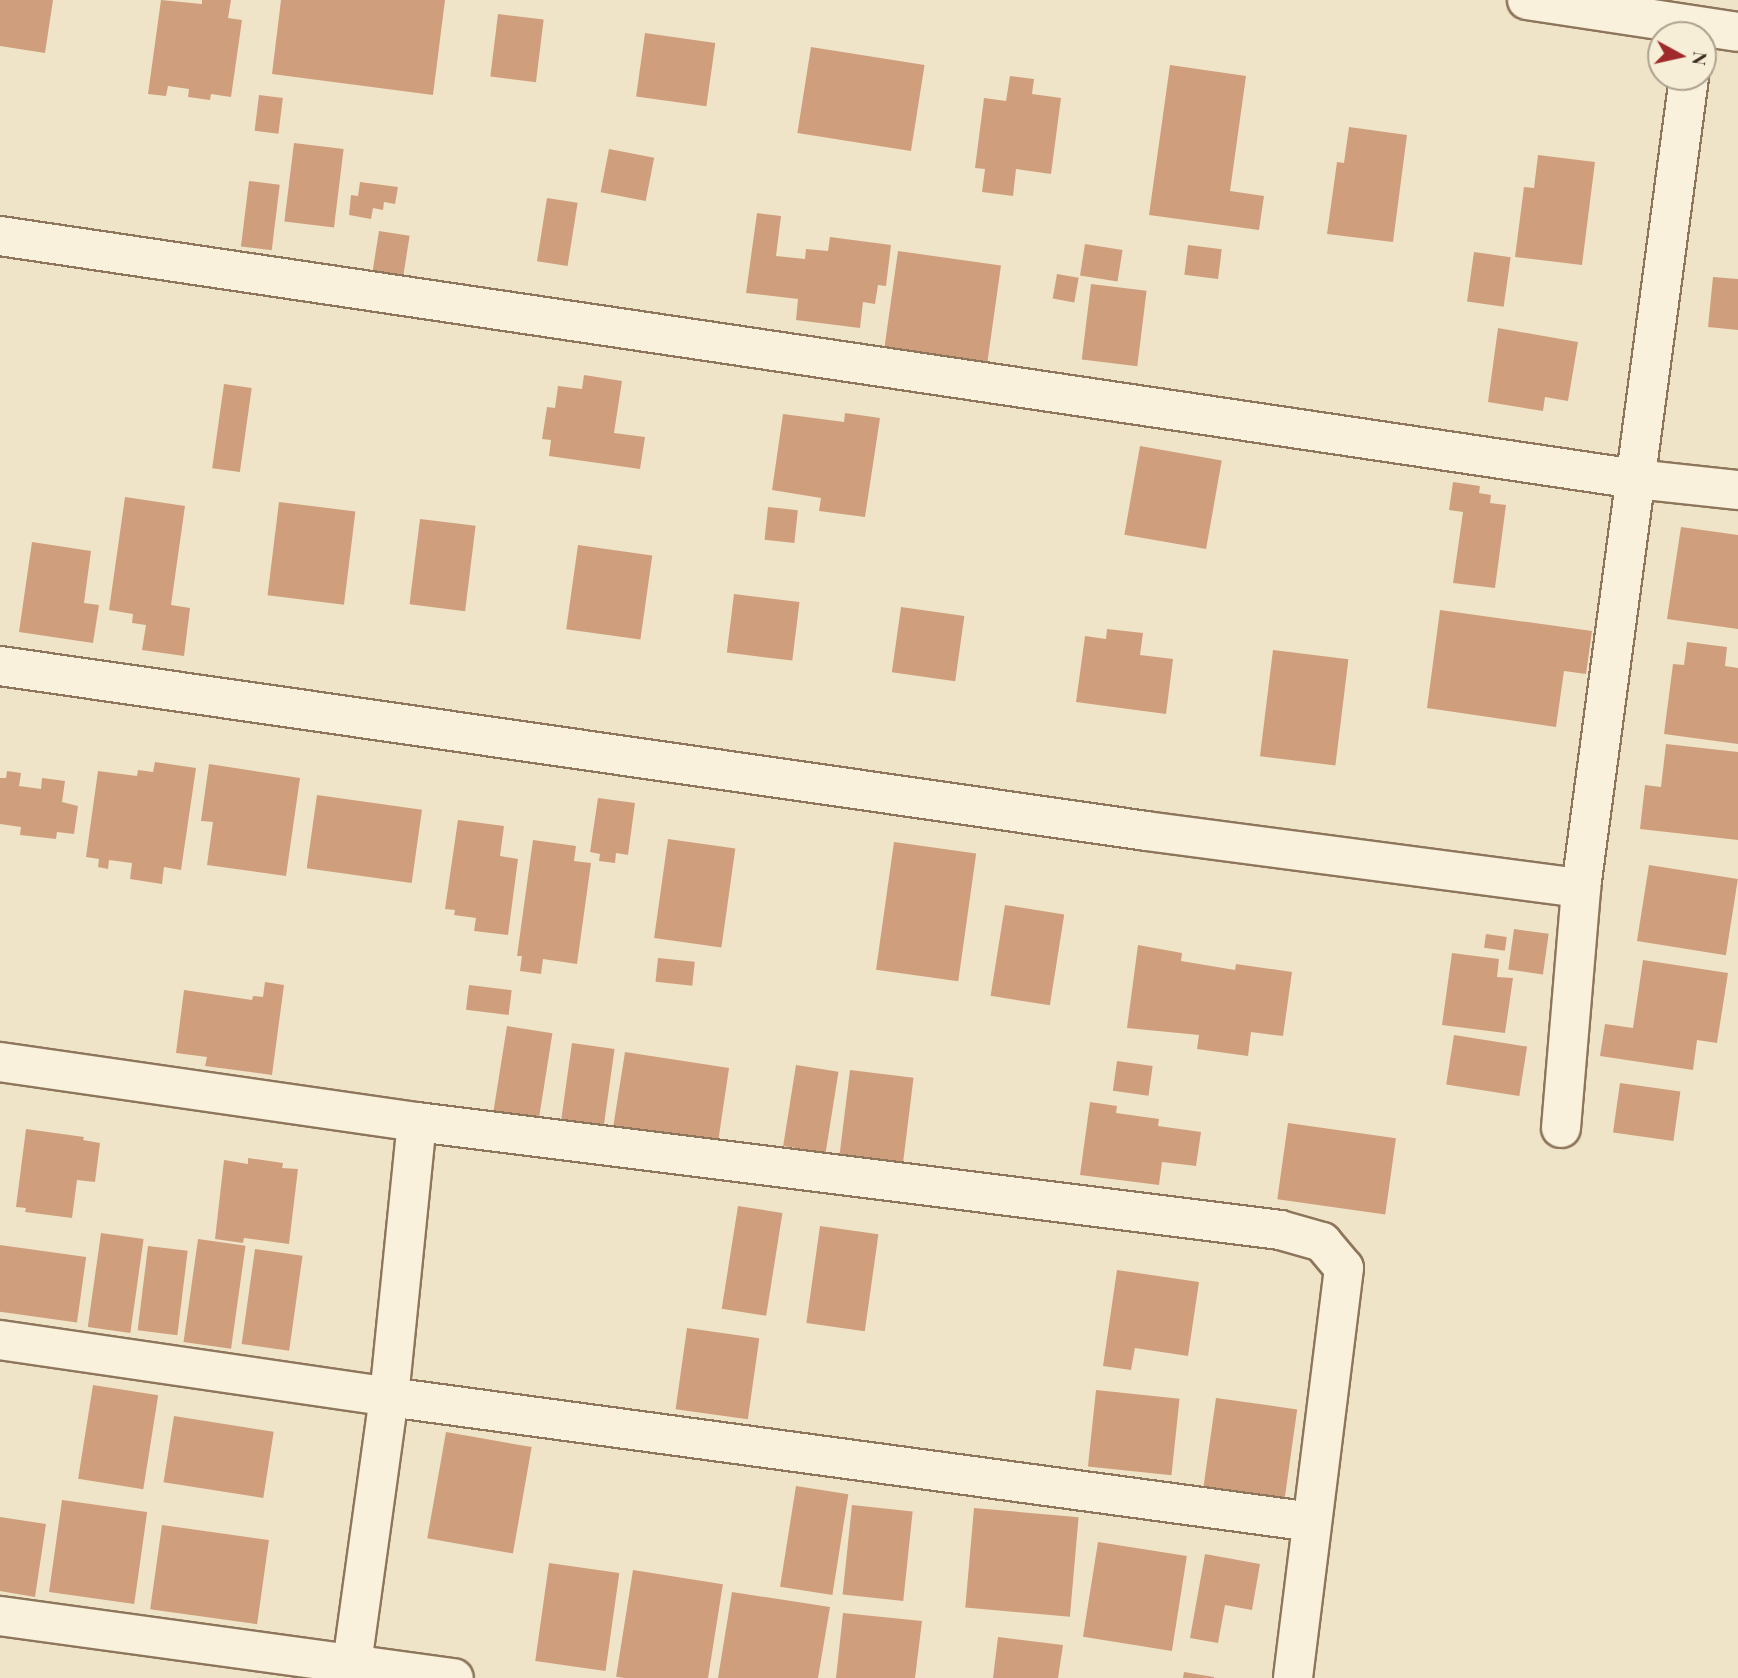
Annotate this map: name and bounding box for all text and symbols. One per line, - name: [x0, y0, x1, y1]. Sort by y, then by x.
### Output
- north arrow: [1647, 21, 1717, 91]
- text: N: [1687, 50, 1715, 67]

